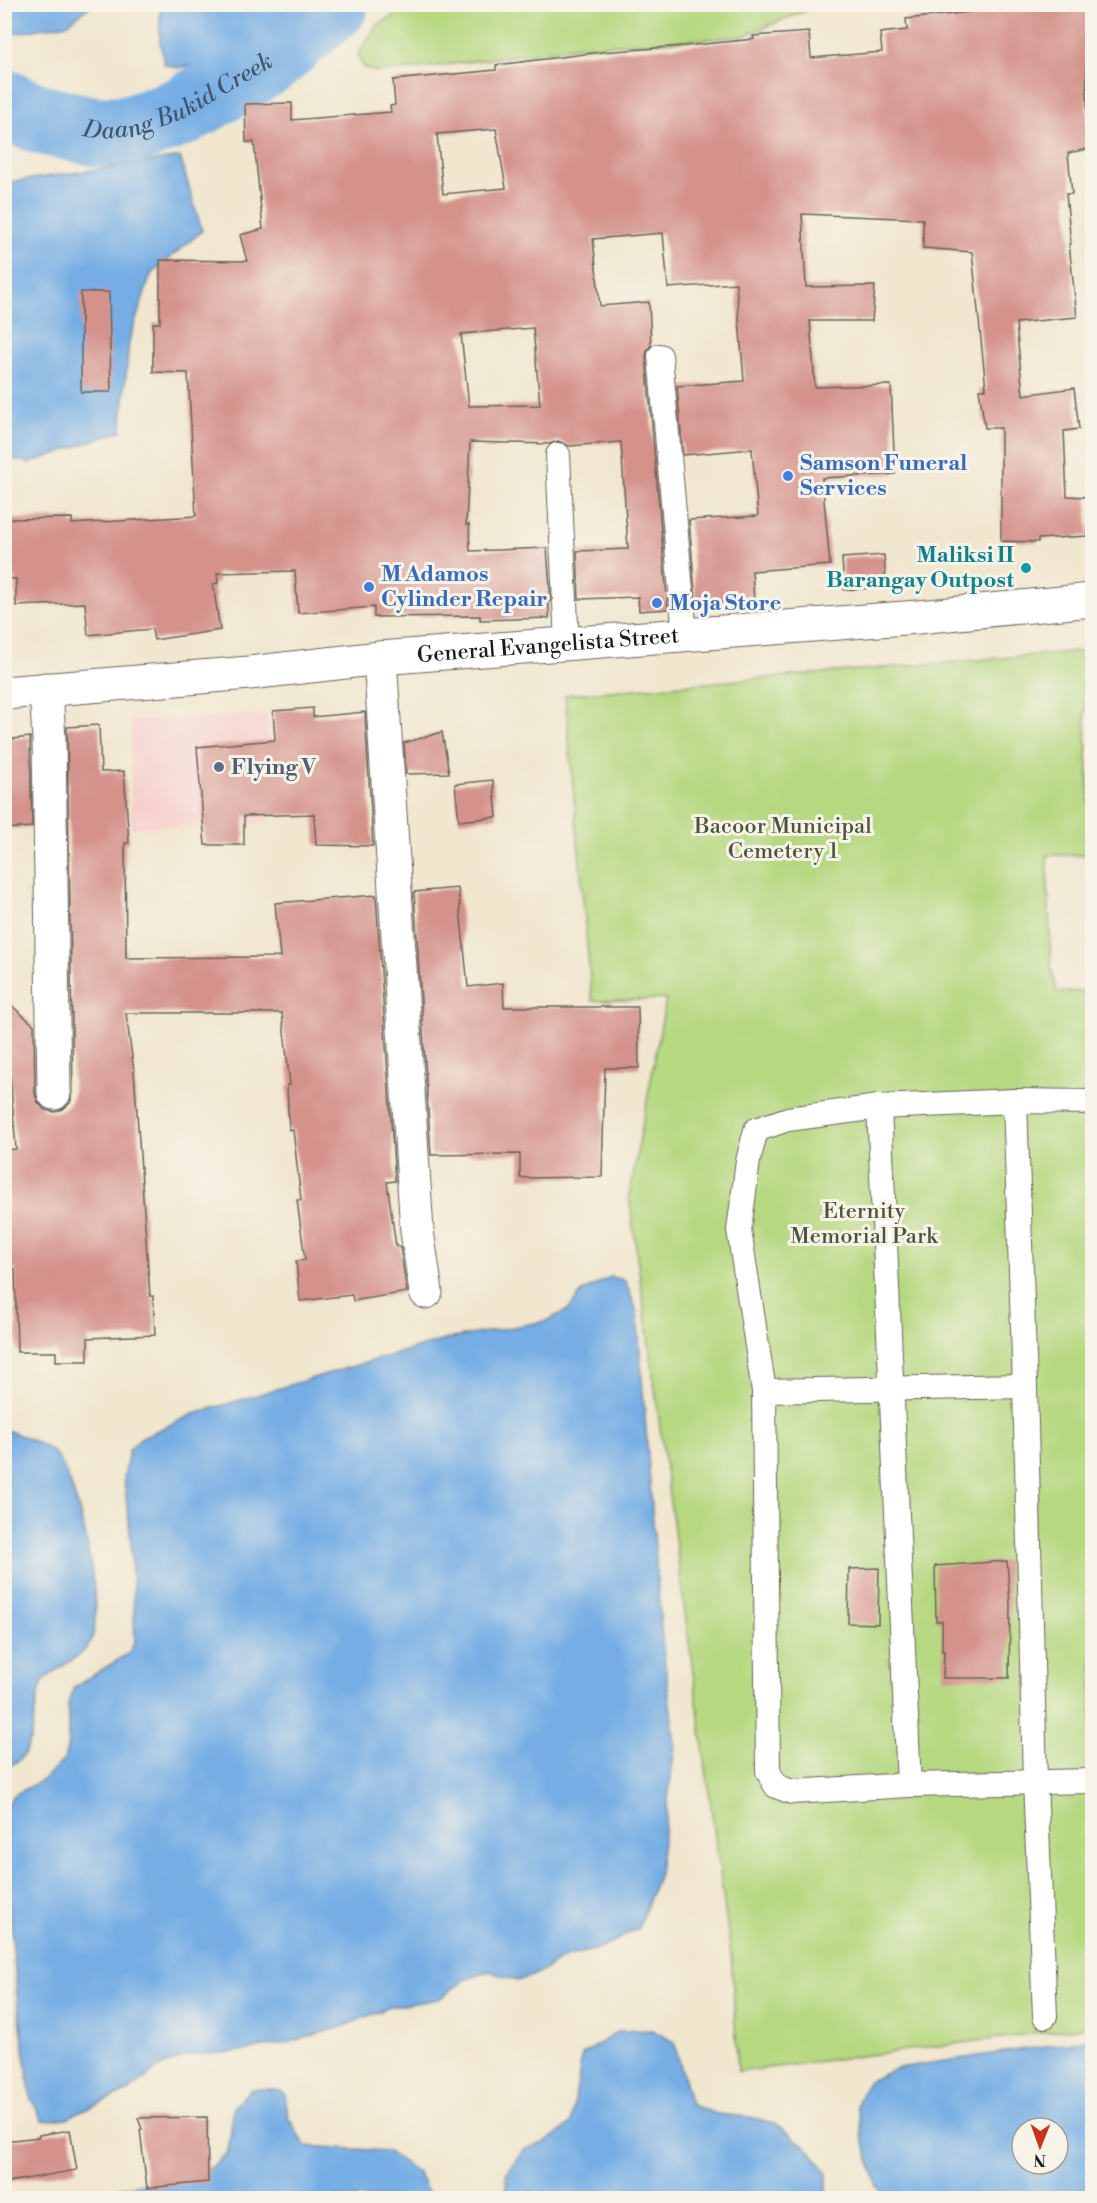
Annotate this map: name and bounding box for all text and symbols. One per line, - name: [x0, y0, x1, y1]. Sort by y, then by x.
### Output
- water label: Daang Bukid Creek: [79, 46, 278, 147]
- place label: Samson Funeral Services: [800, 450, 967, 502]
- marker: Samson Funeral Services: [781, 469, 795, 483]
- place label: Maliksi II Barangay Outpost: [826, 542, 1015, 594]
- place label: M Adamos Cylinder Repair: [381, 561, 547, 613]
- marker: Maliksi II Barangay Outpost: [1019, 561, 1033, 575]
- marker: M Adamos Cylinder Repair: [362, 580, 376, 594]
- place label: Moja Store: [669, 590, 781, 617]
- marker: Moja Store: [650, 596, 664, 610]
- street label: General Evangelista Street: [416, 622, 680, 669]
- place label: Flying V: [231, 754, 317, 781]
- marker: Flying V: [212, 760, 226, 774]
- park label: Bacoor Municipal Cemetery 1: [693, 813, 872, 865]
- park label: Eternity Memorial Park: [790, 1198, 939, 1250]
- north arrow: [1010, 2116, 1070, 2176]
- text: N: [1033, 2150, 1046, 2170]

